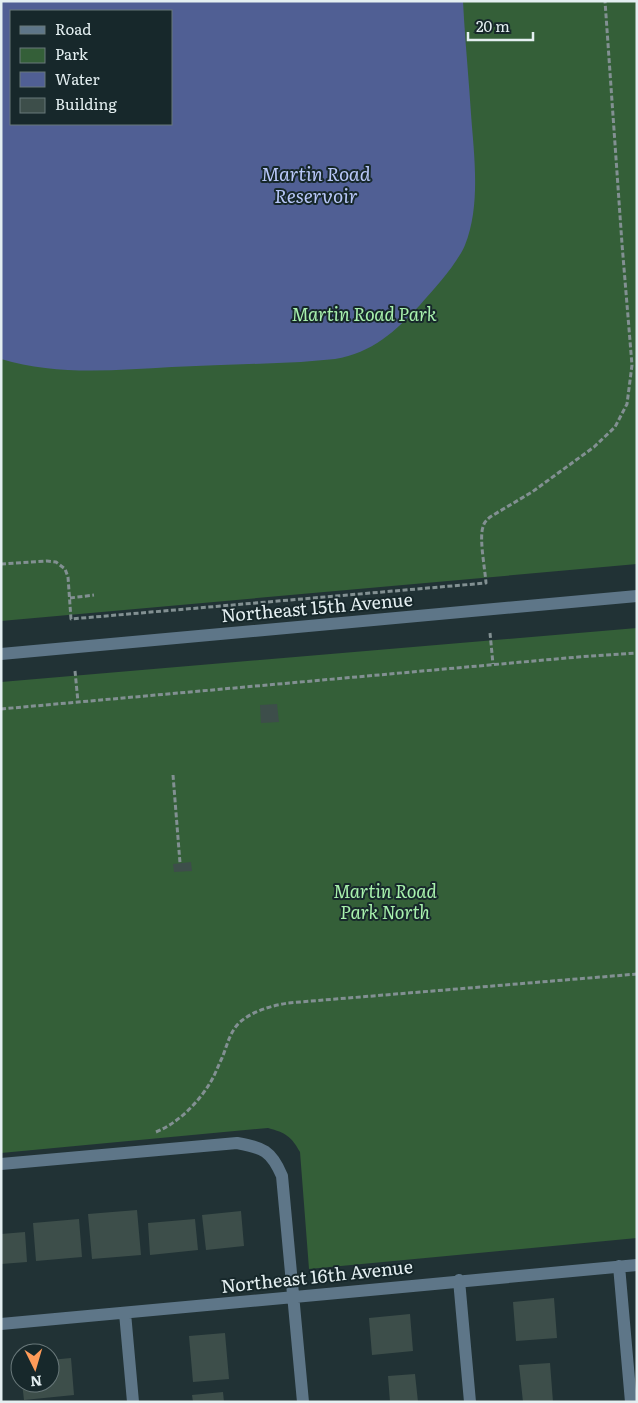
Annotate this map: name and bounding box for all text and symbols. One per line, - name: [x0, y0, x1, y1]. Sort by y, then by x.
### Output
- legend: [10, 10, 172, 125]
- scale bar: [468, 10, 533, 42]
- text: 20 m: [476, 14, 510, 37]
- text: Road: [55, 17, 91, 40]
- text: Park: [55, 42, 89, 65]
- text: Water: [55, 67, 100, 90]
- text: Building: [55, 92, 117, 115]
- water label: Martin Road Reservoir: [261, 159, 371, 209]
- park label: Martin Road Park: [291, 300, 437, 327]
- street label: Northeast 15th Avenue: [220, 585, 414, 628]
- park label: Martin Road Park North: [333, 877, 437, 925]
- street label: Northeast 16th Avenue: [220, 1252, 414, 1299]
- north arrow: [10, 1343, 60, 1393]
- text: N: [29, 1371, 43, 1392]

